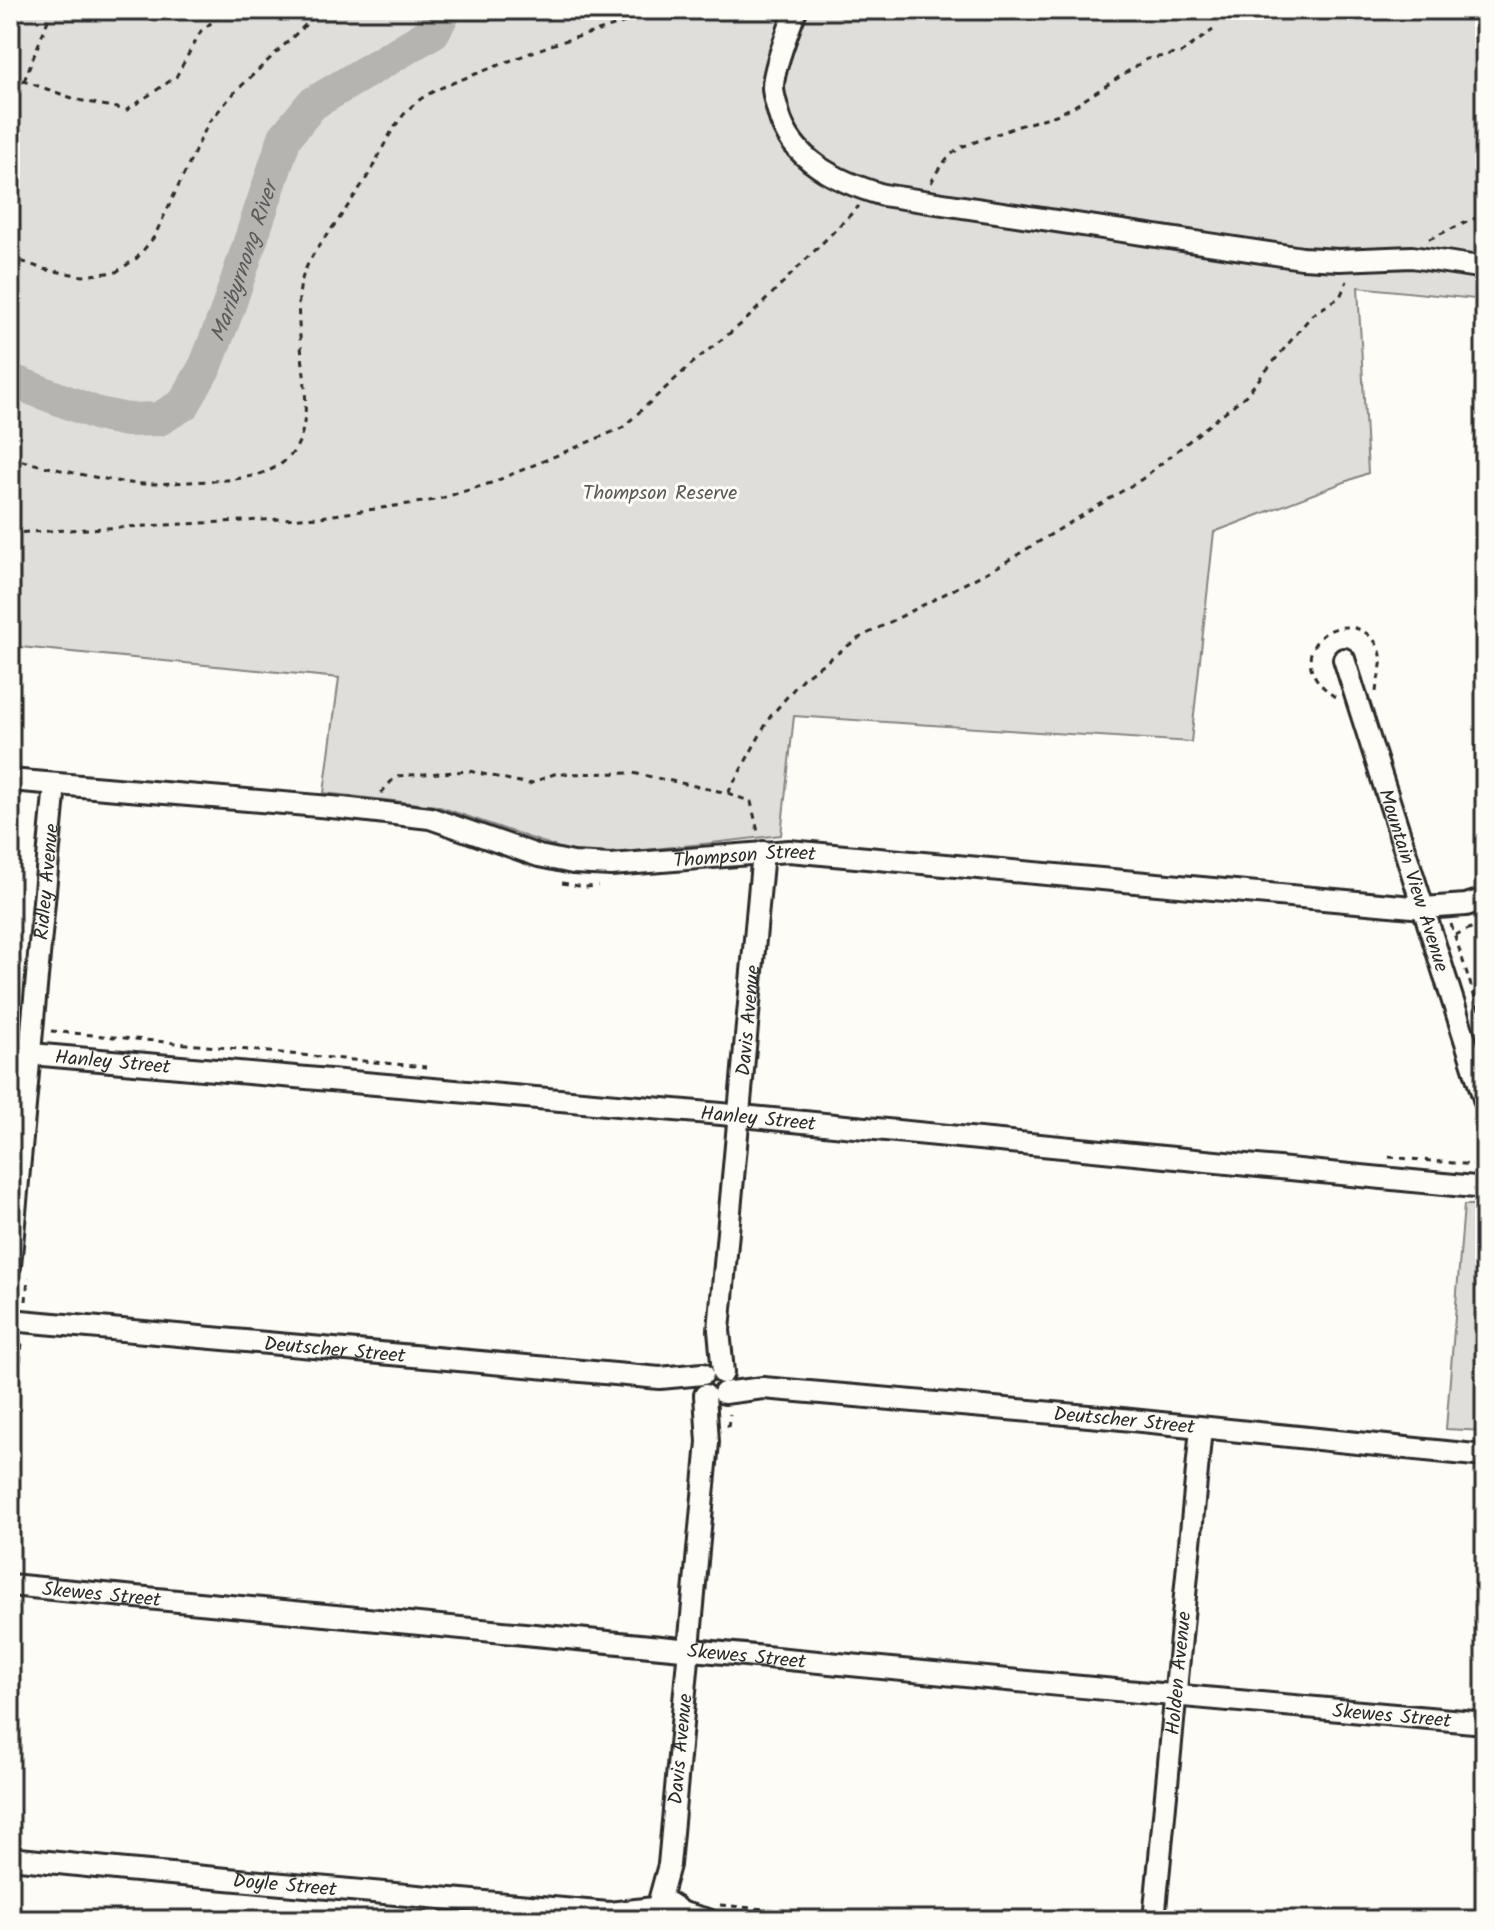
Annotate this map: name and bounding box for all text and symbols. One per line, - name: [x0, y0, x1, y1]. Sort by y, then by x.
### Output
- water label: Maribyrnong River: [202, 173, 290, 347]
- park label: Thompson Reserve: [583, 478, 737, 510]
- street label: Mountain View Avenue: [1368, 785, 1457, 976]
- street label: Ridley Avenue: [27, 822, 69, 941]
- street label: Thompson Street: [672, 837, 817, 878]
- street label: Davis Avenue: [728, 964, 771, 1077]
- street label: Hanley Street: [54, 1042, 172, 1084]
- street label: Hanley Street: [699, 1098, 817, 1141]
- street label: Deutscher Street: [262, 1329, 407, 1373]
- street label: Deutscher Street: [1052, 1399, 1197, 1444]
- street label: Skewes Street: [41, 1574, 162, 1617]
- street label: Holden Avenue: [1158, 1610, 1201, 1737]
- street label: Skewes Street: [686, 1636, 807, 1679]
- street label: Davis Avenue: [661, 1692, 703, 1806]
- street label: Skewes Street: [1331, 1696, 1453, 1738]
- street label: Doyle Street: [231, 1866, 338, 1907]

